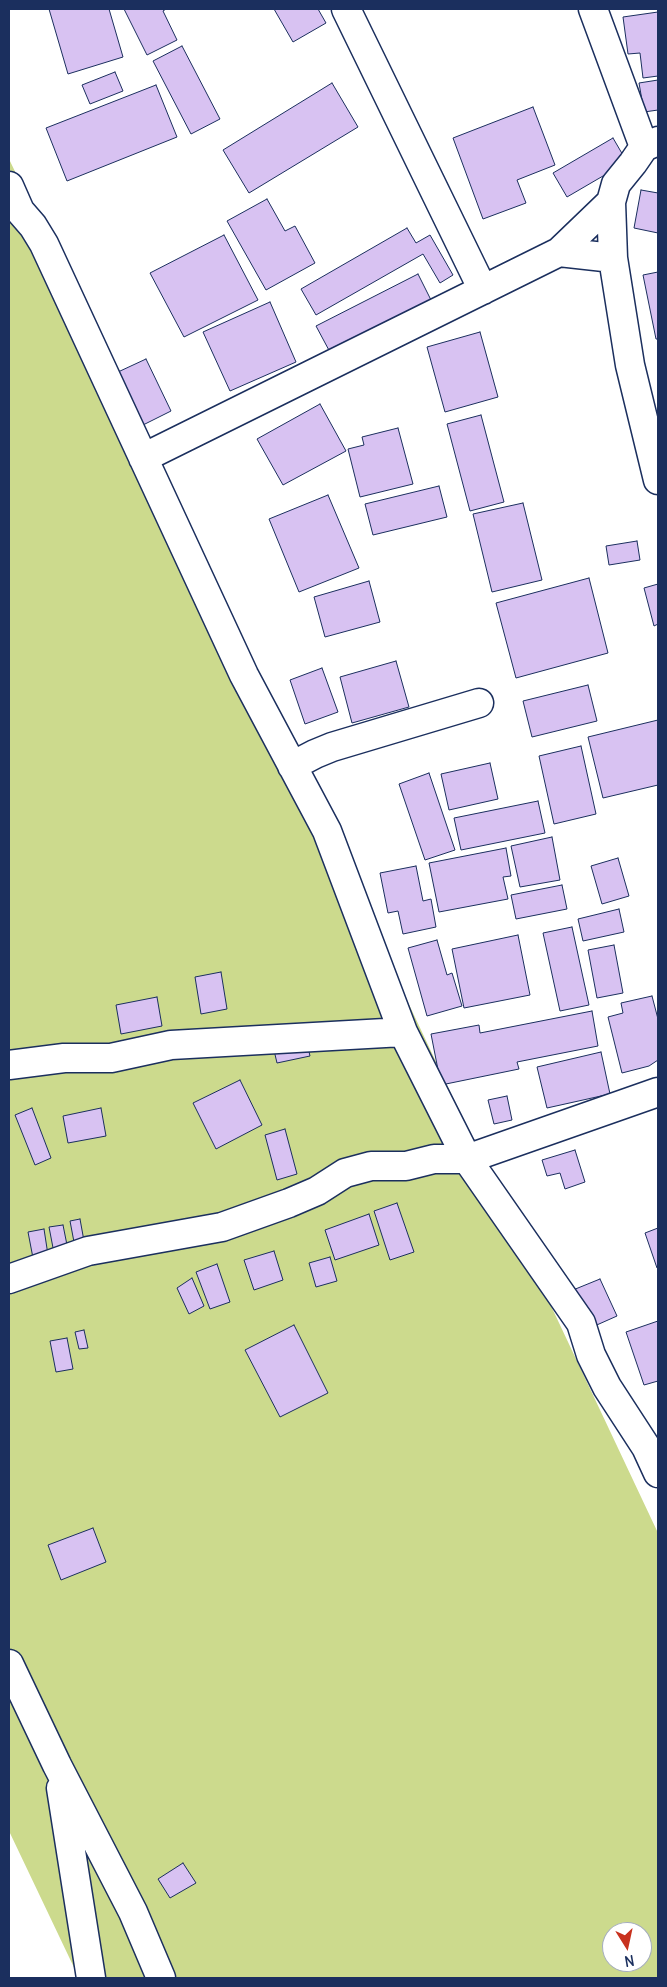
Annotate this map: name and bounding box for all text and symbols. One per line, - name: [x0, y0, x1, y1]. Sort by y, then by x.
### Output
- north arrow: [602, 1922, 652, 1972]
- text: N: [623, 1951, 636, 1970]

